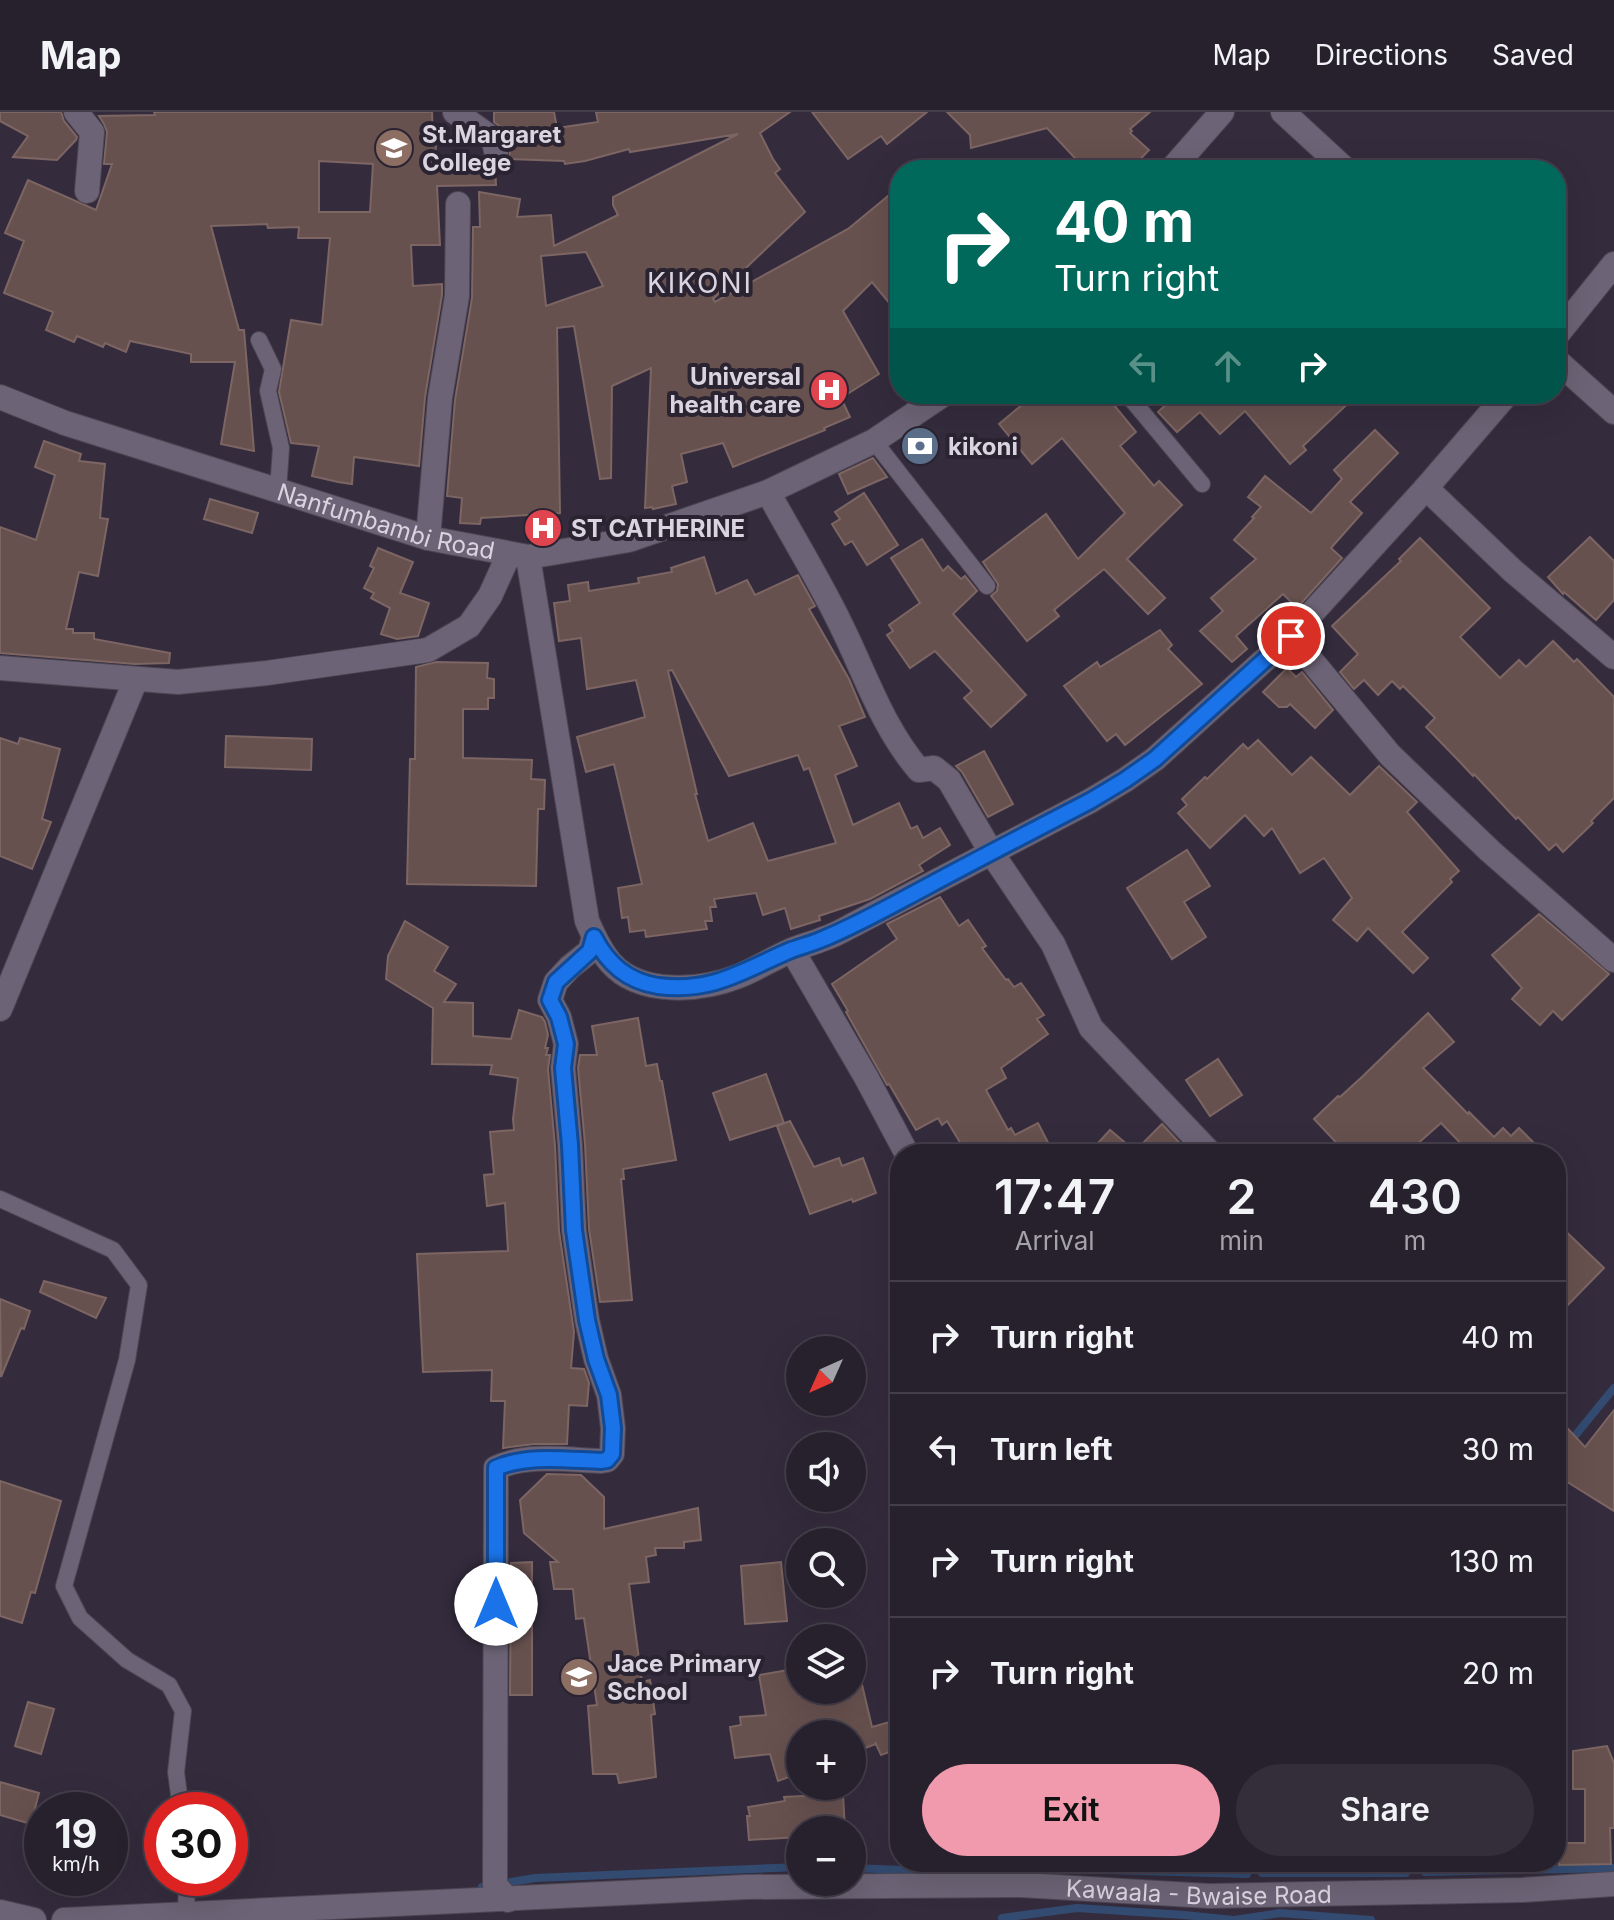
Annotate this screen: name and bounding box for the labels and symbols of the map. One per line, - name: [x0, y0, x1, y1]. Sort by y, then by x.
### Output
- place label: St.Margaret College: [422, 120, 562, 177]
- school or university icon: St.Margaret College: [373, 127, 415, 169]
- district label: KIKONI: [647, 266, 753, 300]
- place label: Universal health care: [669, 362, 801, 419]
- hospital icon: Universal health care: [808, 369, 850, 411]
- bank icon: kikoni: [899, 425, 941, 467]
- place label: kikoni: [948, 432, 1018, 461]
- street label: Nanfumbambi Road: [274, 477, 497, 565]
- hospital icon: ST CATHERINE: [522, 507, 564, 549]
- place label: ST CATHERINE: [571, 514, 745, 543]
- pin: [1257, 602, 1325, 670]
- north arrow: [786, 1336, 866, 1416]
- position arrow: [454, 1562, 538, 1646]
- place label: Jace Primary School: [607, 1649, 762, 1706]
- school or university icon: Jace Primary School: [558, 1656, 600, 1698]
- speed limit sign: 30: [144, 1792, 248, 1896]
- street label: Kawaala - Bwaise Road: [1065, 1873, 1332, 1911]

